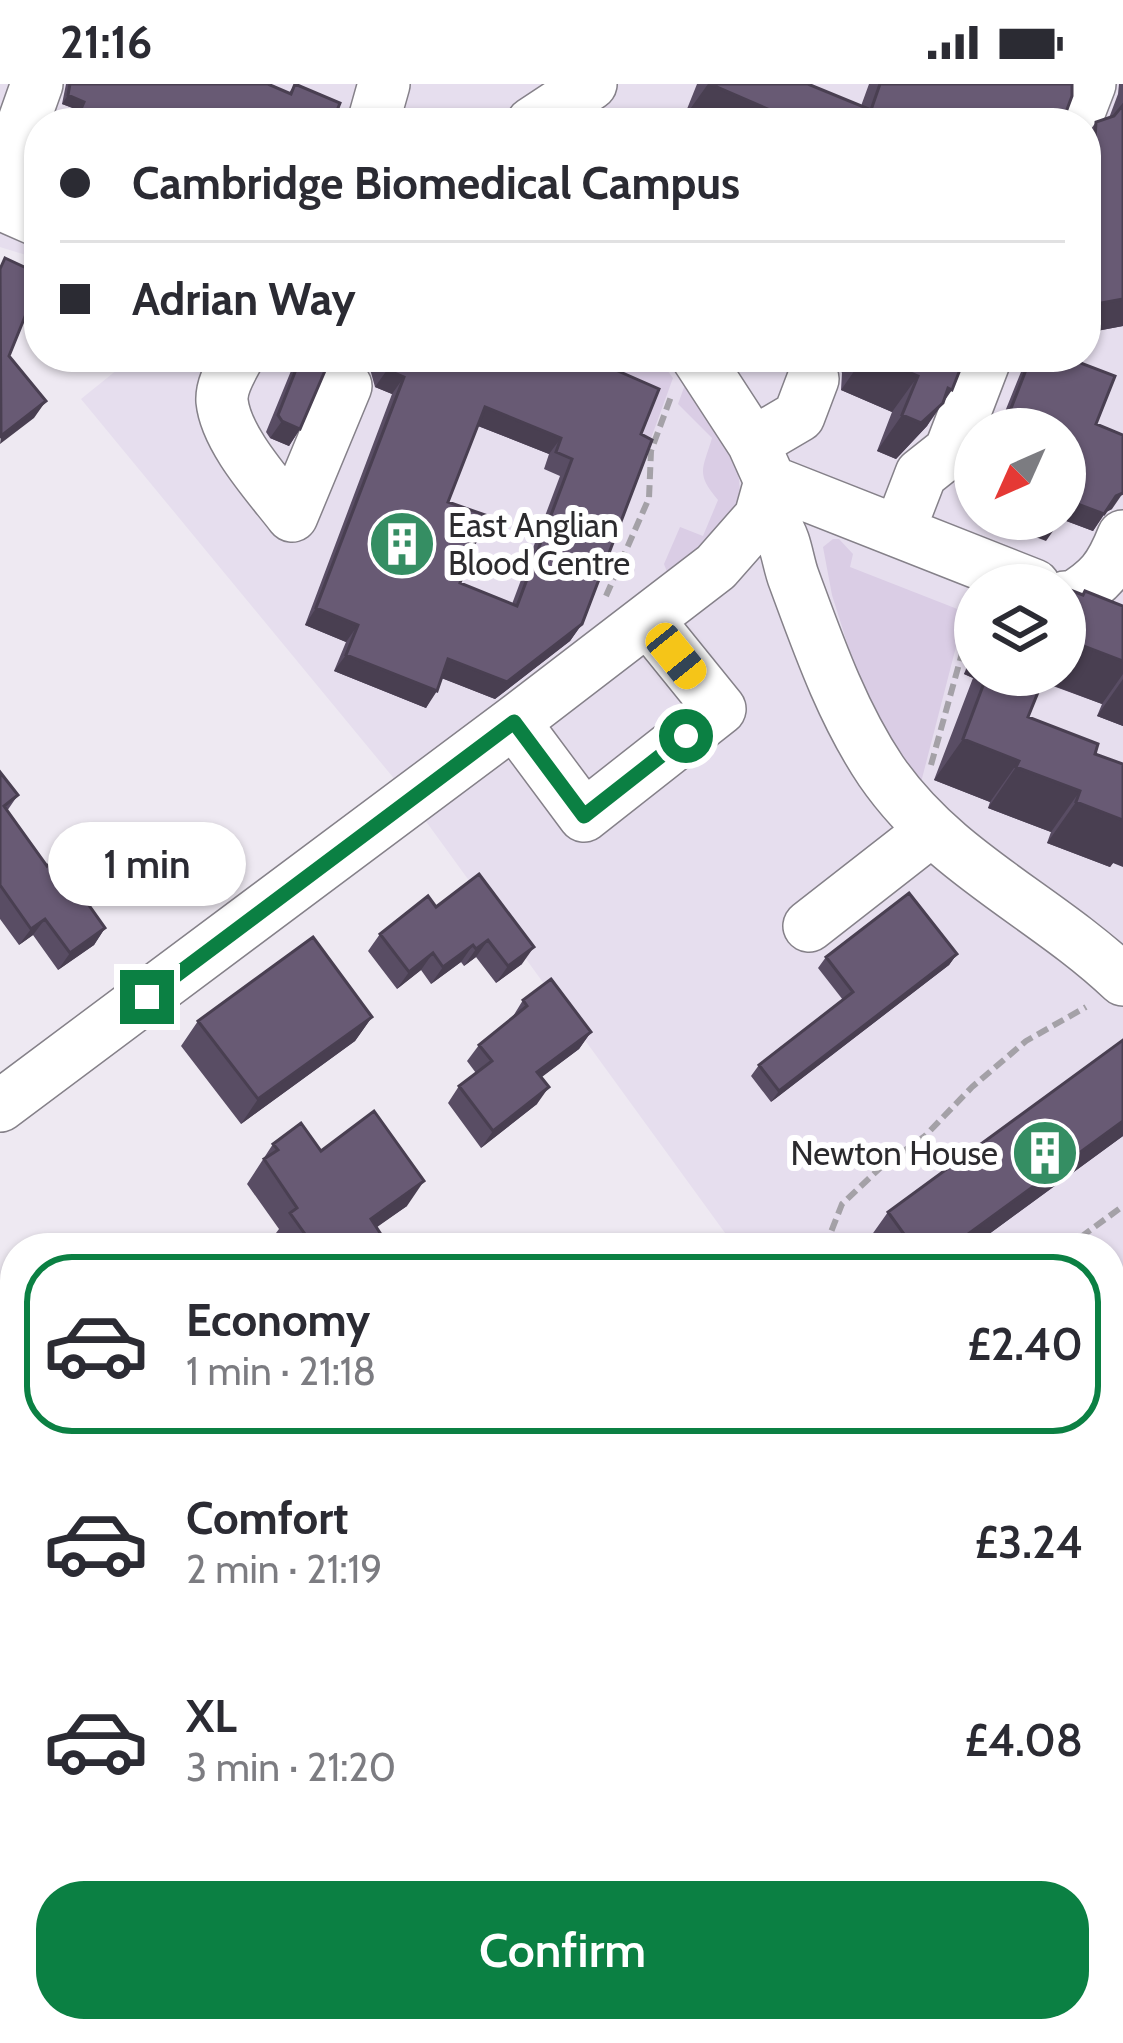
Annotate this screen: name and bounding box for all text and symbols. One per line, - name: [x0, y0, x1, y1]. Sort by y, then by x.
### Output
- text: 21:16: [60, 15, 152, 69]
- text: Cambridge Biomedical Campus: [132, 156, 740, 210]
- text: Adrian Way: [132, 272, 356, 326]
- north arrow: [954, 408, 1086, 540]
- map controls: [954, 408, 1086, 696]
- place label: East Anglian Blood Centre: [448, 505, 630, 583]
- building icon: East Anglian Blood Centre: [367, 509, 437, 579]
- button: layers: [954, 564, 1086, 696]
- car: [639, 617, 713, 695]
- route start: [659, 709, 713, 763]
- callout: 1 min: [48, 823, 246, 907]
- text: 1 min: [103, 840, 191, 888]
- route end: [120, 970, 174, 1024]
- building icon: Newton House: [1010, 1118, 1080, 1188]
- place label: Newton House: [791, 1133, 998, 1173]
- icon: car: [42, 1290, 150, 1398]
- text: Economy: [186, 1293, 370, 1347]
- text: £2.40: [967, 1317, 1083, 1371]
- text: 1 min · 21:18: [186, 1347, 376, 1395]
- icon: car: [42, 1488, 150, 1596]
- text: Comfort: [186, 1491, 349, 1545]
- text: £3.24: [975, 1515, 1083, 1569]
- text: 2 min · 21:19: [186, 1545, 382, 1593]
- icon: car: [42, 1686, 150, 1794]
- text: XL: [186, 1689, 237, 1743]
- text: £4.08: [965, 1713, 1083, 1767]
- text: 3 min · 21:20: [186, 1743, 396, 1791]
- button: Confirm: [36, 1881, 1089, 2019]

